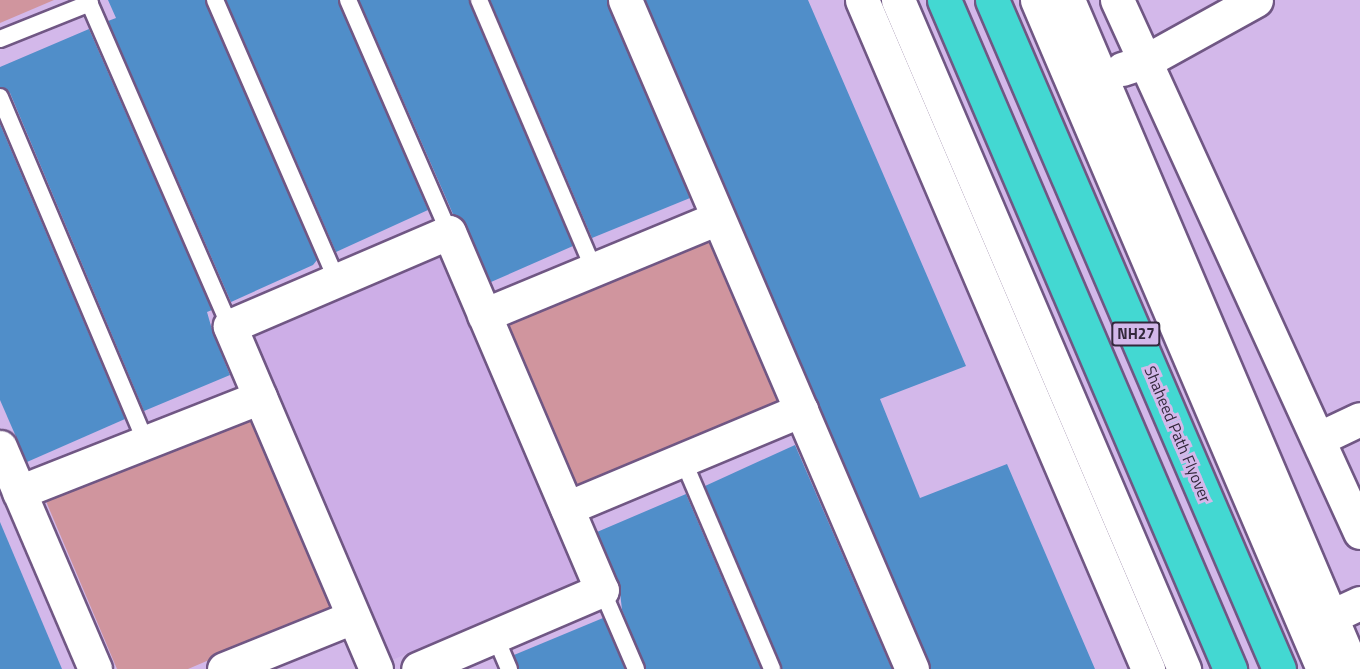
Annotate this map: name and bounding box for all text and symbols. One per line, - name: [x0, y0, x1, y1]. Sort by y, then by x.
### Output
- road number: NH27: [1110, 322, 1162, 346]
- street label: Shaheed Path Flyover: [1141, 363, 1215, 505]

